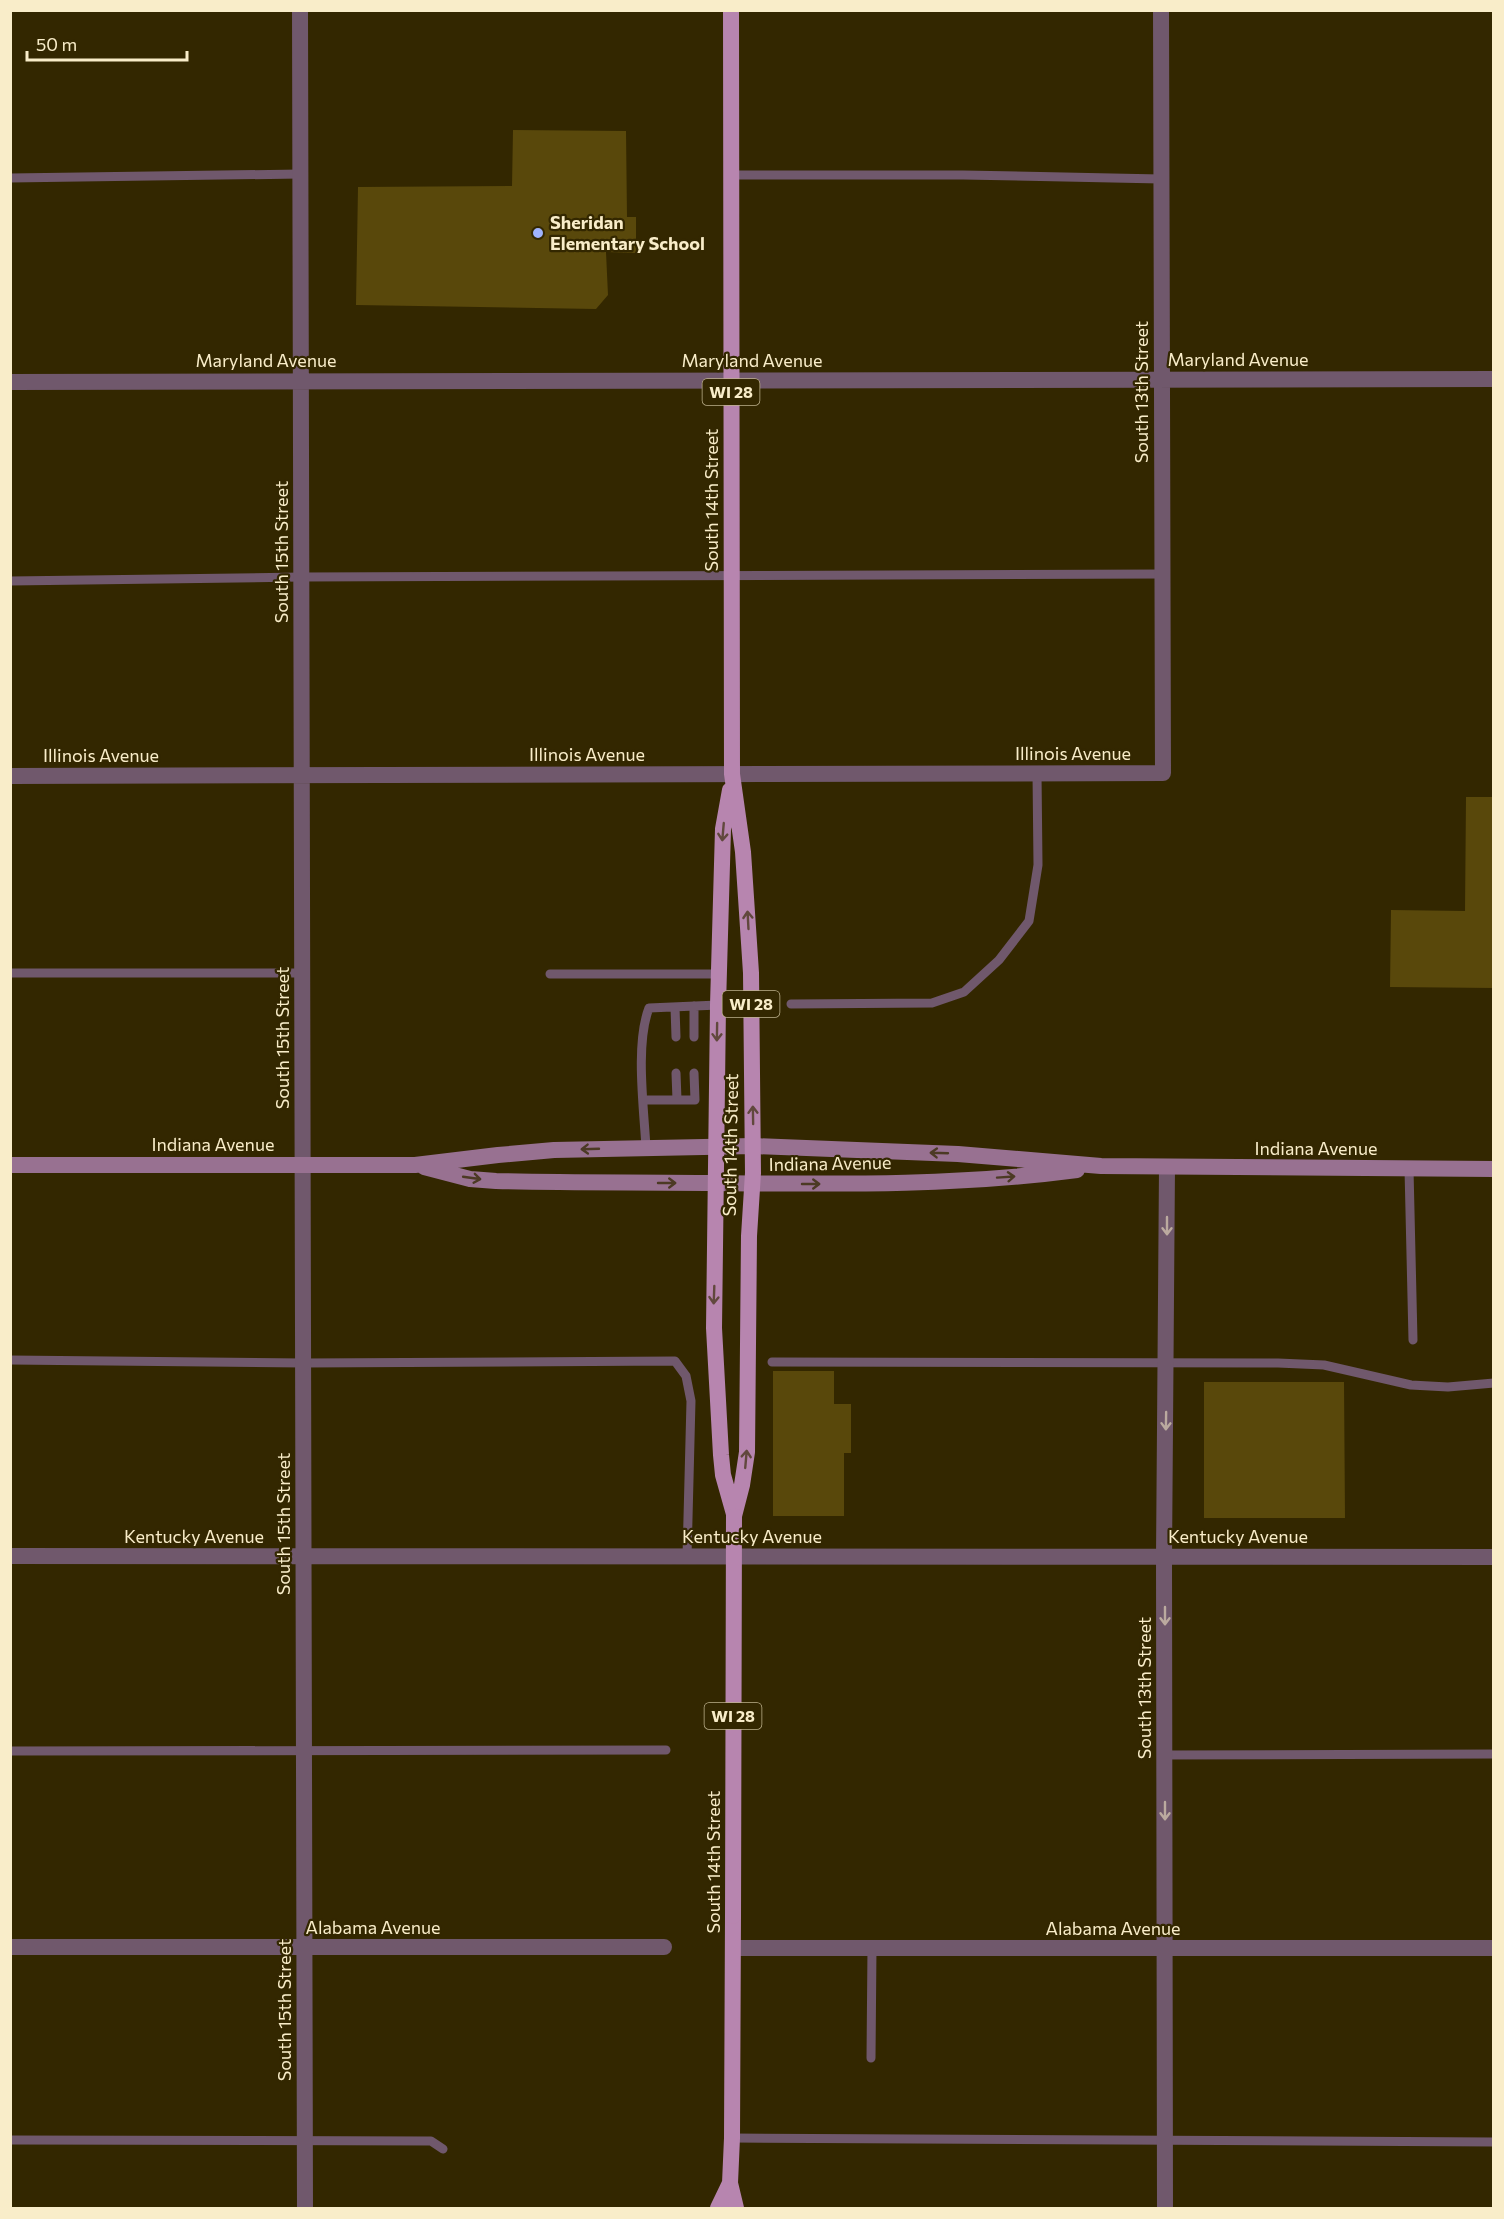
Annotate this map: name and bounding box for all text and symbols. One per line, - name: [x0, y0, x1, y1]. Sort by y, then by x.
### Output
- scale bar: [27, 24, 188, 62]
- text: 50 m: [36, 33, 77, 55]
- place label: Sheridan Elementary School: [550, 211, 705, 254]
- marker: Sheridan Elementary School: [531, 226, 545, 240]
- street label: South 13th Street: [1130, 321, 1152, 463]
- street label: Maryland Avenue: [1167, 348, 1309, 370]
- street label: Maryland Avenue: [195, 349, 337, 371]
- street label: Maryland Avenue: [681, 349, 823, 371]
- road number: WI 28: [702, 379, 760, 405]
- street label: South 14th Street: [700, 428, 722, 572]
- street label: South 15th Street: [270, 481, 292, 623]
- street label: Illinois Avenue: [1015, 742, 1131, 764]
- street label: Illinois Avenue: [529, 743, 645, 765]
- street label: Illinois Avenue: [43, 744, 159, 766]
- one-way arrow: [717, 821, 728, 841]
- one-way arrow: [742, 910, 753, 930]
- street label: South 15th Street: [271, 967, 293, 1109]
- road number: WI 28: [722, 991, 780, 1017]
- one-way arrow: [711, 1021, 723, 1041]
- street label: South 14th Street: [718, 1073, 742, 1217]
- one-way arrow: [747, 1105, 758, 1125]
- street label: Indiana Avenue: [152, 1133, 274, 1155]
- street label: Indiana Avenue: [1255, 1137, 1377, 1159]
- one-way arrow: [580, 1143, 600, 1155]
- one-way arrow: [929, 1147, 949, 1158]
- street label: Indiana Avenue: [768, 1151, 892, 1175]
- one-way arrow: [995, 1171, 1015, 1182]
- one-way arrow: [462, 1173, 482, 1184]
- one-way arrow: [657, 1177, 677, 1189]
- one-way arrow: [801, 1178, 821, 1190]
- one-way arrow: [1161, 1215, 1173, 1235]
- one-way arrow: [709, 1284, 720, 1304]
- one-way arrow: [1160, 1410, 1172, 1430]
- one-way arrow: [741, 1449, 752, 1469]
- street label: South 15th Street: [272, 1453, 294, 1595]
- street label: Kentucky Avenue: [124, 1525, 264, 1547]
- street label: Kentucky Avenue: [682, 1525, 822, 1547]
- street label: Kentucky Avenue: [1168, 1525, 1308, 1547]
- one-way arrow: [1159, 1605, 1171, 1625]
- street label: South 13th Street: [1133, 1617, 1155, 1759]
- road number: WI 28: [704, 1703, 762, 1729]
- street label: South 14th Street: [702, 1790, 724, 1934]
- one-way arrow: [1159, 1800, 1171, 1820]
- street label: Alabama Avenue: [305, 1916, 441, 1938]
- street label: Alabama Avenue: [1045, 1917, 1181, 1939]
- street label: South 15th Street: [273, 1939, 295, 2081]

